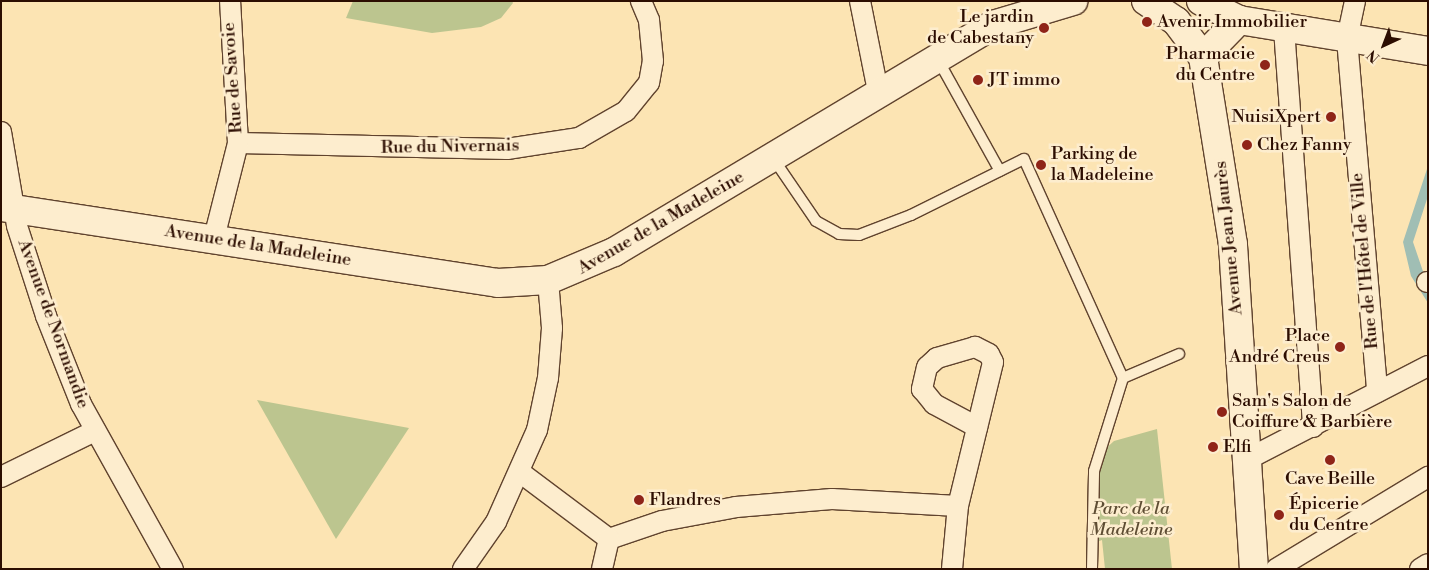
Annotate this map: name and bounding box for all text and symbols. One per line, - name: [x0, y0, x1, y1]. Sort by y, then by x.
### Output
- place label: Le jardin de Cabestany: [927, 7, 1034, 50]
- place label: Avenir Immobilier: [1157, 11, 1307, 33]
- marker: Avenir Immobilier: [1141, 16, 1153, 28]
- north arrow: [1359, 20, 1409, 70]
- street label: Rue de Savoie: [218, 22, 248, 134]
- marker: Le jardin de Cabestany: [1038, 22, 1050, 34]
- place label: Pharmacie du Centre: [1166, 44, 1255, 86]
- text: N: [1364, 46, 1384, 66]
- marker: Pharmacie du Centre: [1259, 59, 1271, 71]
- place label: JT immo: [988, 69, 1060, 91]
- marker: JT immo: [972, 74, 984, 86]
- place label: NuisiXpert: [1232, 106, 1321, 128]
- marker: NuisiXpert: [1325, 111, 1337, 123]
- place label: Chez Fanny: [1257, 134, 1351, 156]
- street label: Rue du Nivernais: [381, 135, 519, 159]
- marker: Chez Fanny: [1241, 139, 1253, 151]
- place label: Parking de la Madeleine: [1051, 144, 1154, 186]
- marker: Parking de la Madeleine: [1035, 159, 1047, 171]
- street label: Avenue Jean Jaurès: [1210, 160, 1248, 316]
- street label: Avenue de la Madeleine: [574, 166, 748, 280]
- street label: Rue de l'Hôtel de Ville: [1347, 172, 1383, 350]
- street label: Avenue de la Madeleine: [163, 221, 353, 271]
- street label: Avenue de Normandie: [12, 237, 94, 411]
- place label: Place André Creus: [1229, 326, 1330, 368]
- marker: Place André Creus: [1334, 341, 1346, 353]
- place label: Sam's Salon de Coiffure & Barbière: [1232, 391, 1392, 434]
- marker: Sam's Salon de Coiffure & Barbière: [1216, 406, 1228, 418]
- place label: Elfi: [1223, 436, 1252, 458]
- marker: Elfi: [1207, 441, 1219, 453]
- marker: Cave Beille: [1324, 454, 1336, 466]
- place label: Cave Beille: [1285, 468, 1375, 490]
- place label: Flandres: [649, 489, 721, 511]
- marker: Flandres: [633, 494, 645, 506]
- place label: Épicerie du Centre: [1289, 494, 1368, 536]
- park label: Parc de la Madeleine: [1090, 499, 1172, 542]
- marker: Épicerie du Centre: [1273, 509, 1285, 521]

